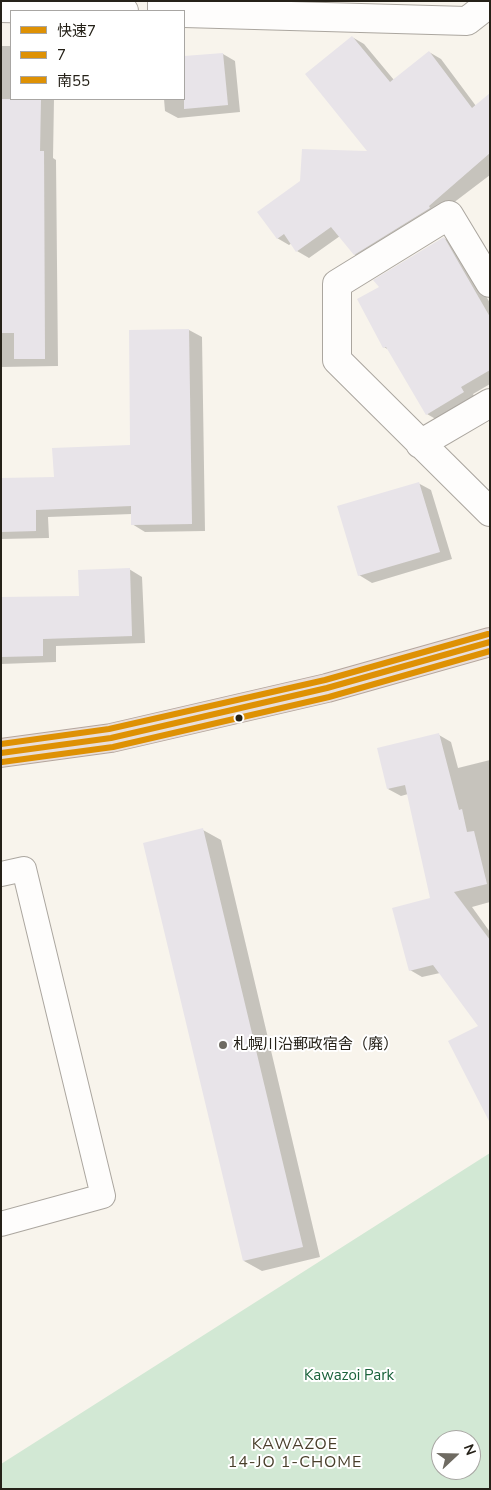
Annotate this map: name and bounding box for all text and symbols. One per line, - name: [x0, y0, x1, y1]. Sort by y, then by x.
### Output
- legend: [10, 10, 185, 100]
- text: 快速7: [57, 21, 96, 41]
- text: 7: [57, 45, 66, 65]
- text: 南55: [57, 71, 90, 91]
- unlabelled marker: [234, 713, 244, 723]
- place label: 札幌川沿郵政宿舎（廃）: [233, 1036, 398, 1054]
- marker: 札幌川沿郵政宿舎（廃）: [217, 1039, 229, 1051]
- park label: Kawazoi Park: [304, 1367, 394, 1385]
- north arrow: [431, 1430, 481, 1480]
- district label: KAWAZOE 14-JO 1-CHOME: [226, 1435, 364, 1473]
- text: N: [459, 1441, 480, 1458]

